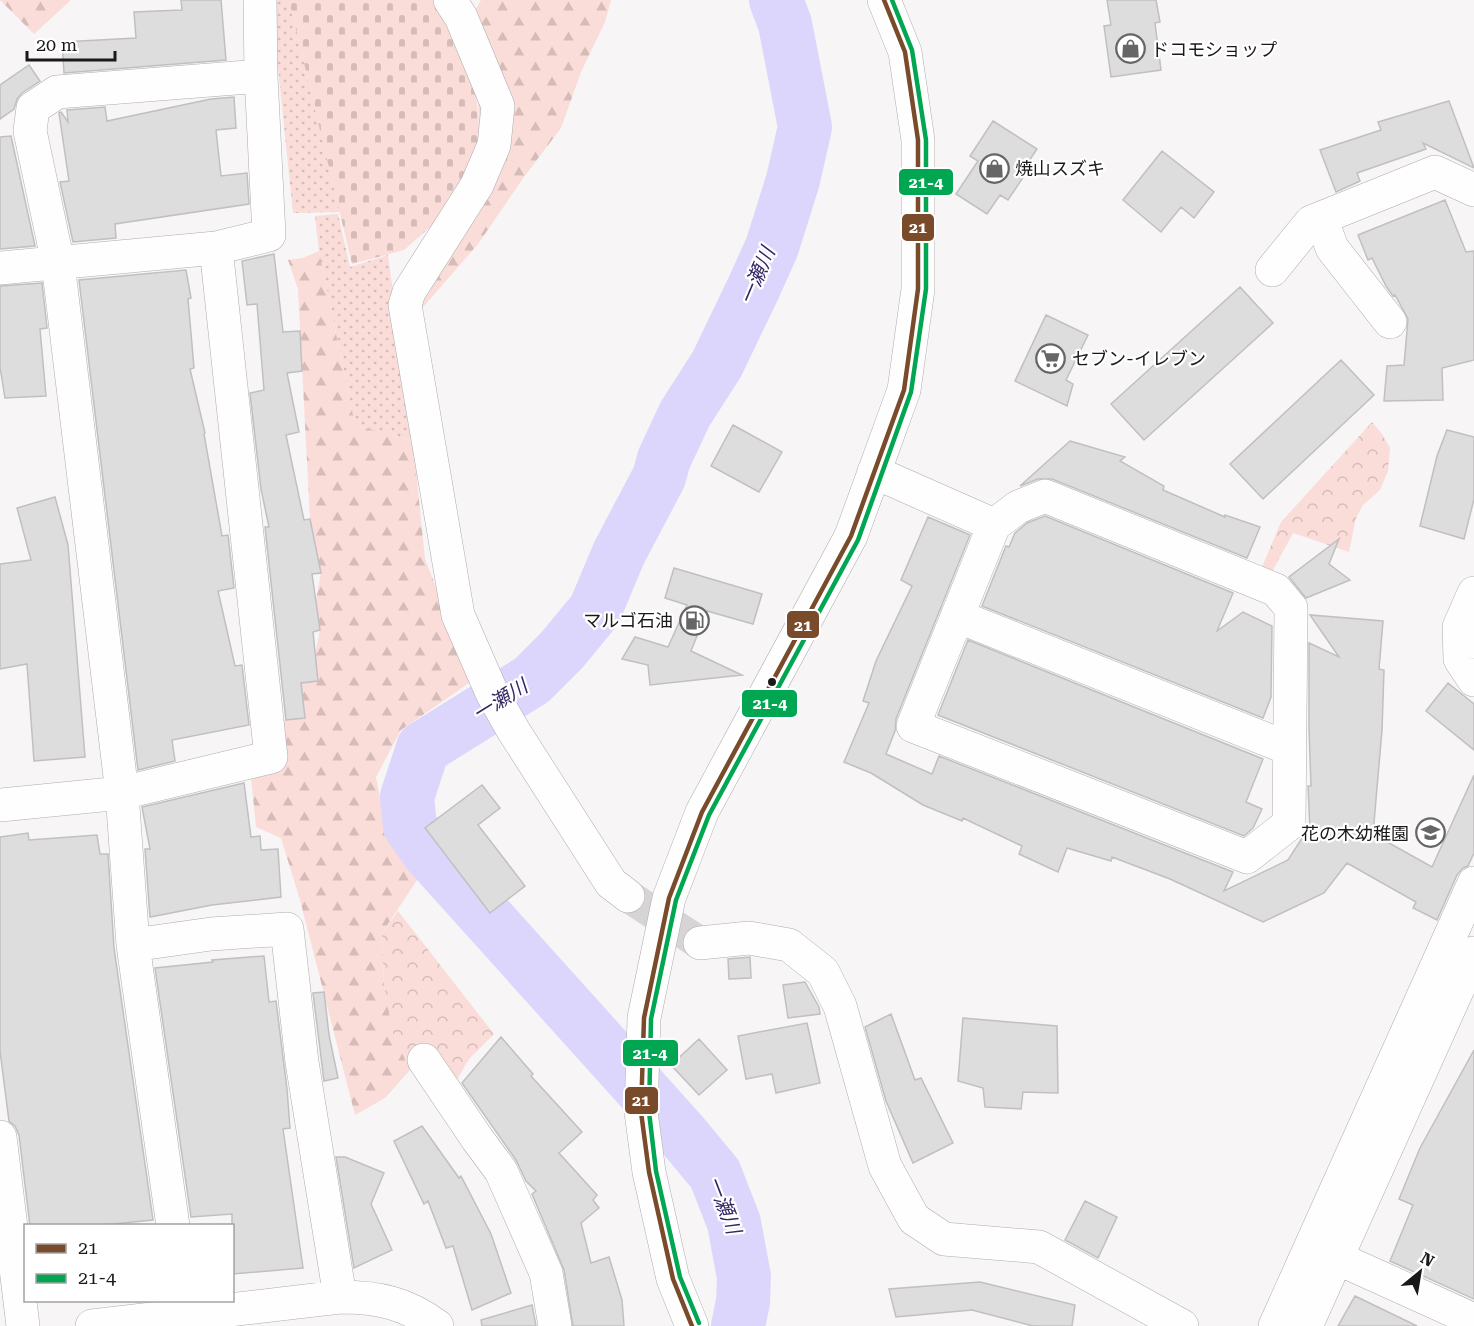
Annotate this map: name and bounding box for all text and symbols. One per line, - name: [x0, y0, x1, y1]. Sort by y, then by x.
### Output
- scale bar: [27, 24, 116, 62]
- shop icon: ドコモショップ: [1114, 33, 1146, 65]
- text: 20 m: [36, 34, 77, 55]
- place label: ドコモショップ: [1151, 39, 1277, 60]
- shop icon: 焼山スズキ: [978, 152, 1010, 184]
- place label: 焼山スズキ: [1015, 158, 1105, 179]
- line badge: 21-4: [898, 168, 954, 196]
- text: 21-4: [909, 173, 943, 192]
- line badge: 21: [901, 213, 935, 242]
- text: 21: [909, 218, 927, 237]
- water label: 一瀬川: [734, 242, 781, 308]
- supermarket icon: セブン-イレブン: [1035, 342, 1067, 374]
- place label: セブン-イレブン: [1072, 348, 1206, 369]
- fuel station icon: マルゴ石油: [678, 604, 710, 636]
- place label: マルゴ石油: [583, 610, 673, 631]
- line badge: 21: [786, 610, 820, 639]
- text: 21: [794, 616, 812, 635]
- water label: 一瀬川: [468, 673, 533, 726]
- unlabelled marker: [766, 676, 778, 688]
- line badge: 21-4: [741, 689, 798, 718]
- text: 21-4: [753, 694, 787, 713]
- school or university icon: 花の木幼稚園: [1414, 817, 1446, 849]
- place label: 花の木幼稚園: [1301, 823, 1409, 844]
- line badge: 21-4: [622, 1039, 679, 1067]
- text: 21-4: [633, 1044, 667, 1063]
- line badge: 21: [624, 1086, 659, 1115]
- text: 21: [632, 1091, 650, 1110]
- water label: 一瀬川: [702, 1173, 747, 1239]
- legend: [24, 1224, 234, 1302]
- text: 21: [78, 1237, 98, 1258]
- north arrow: [1390, 1242, 1450, 1302]
- text: N: [1417, 1248, 1437, 1271]
- text: 21-4: [78, 1267, 116, 1288]

